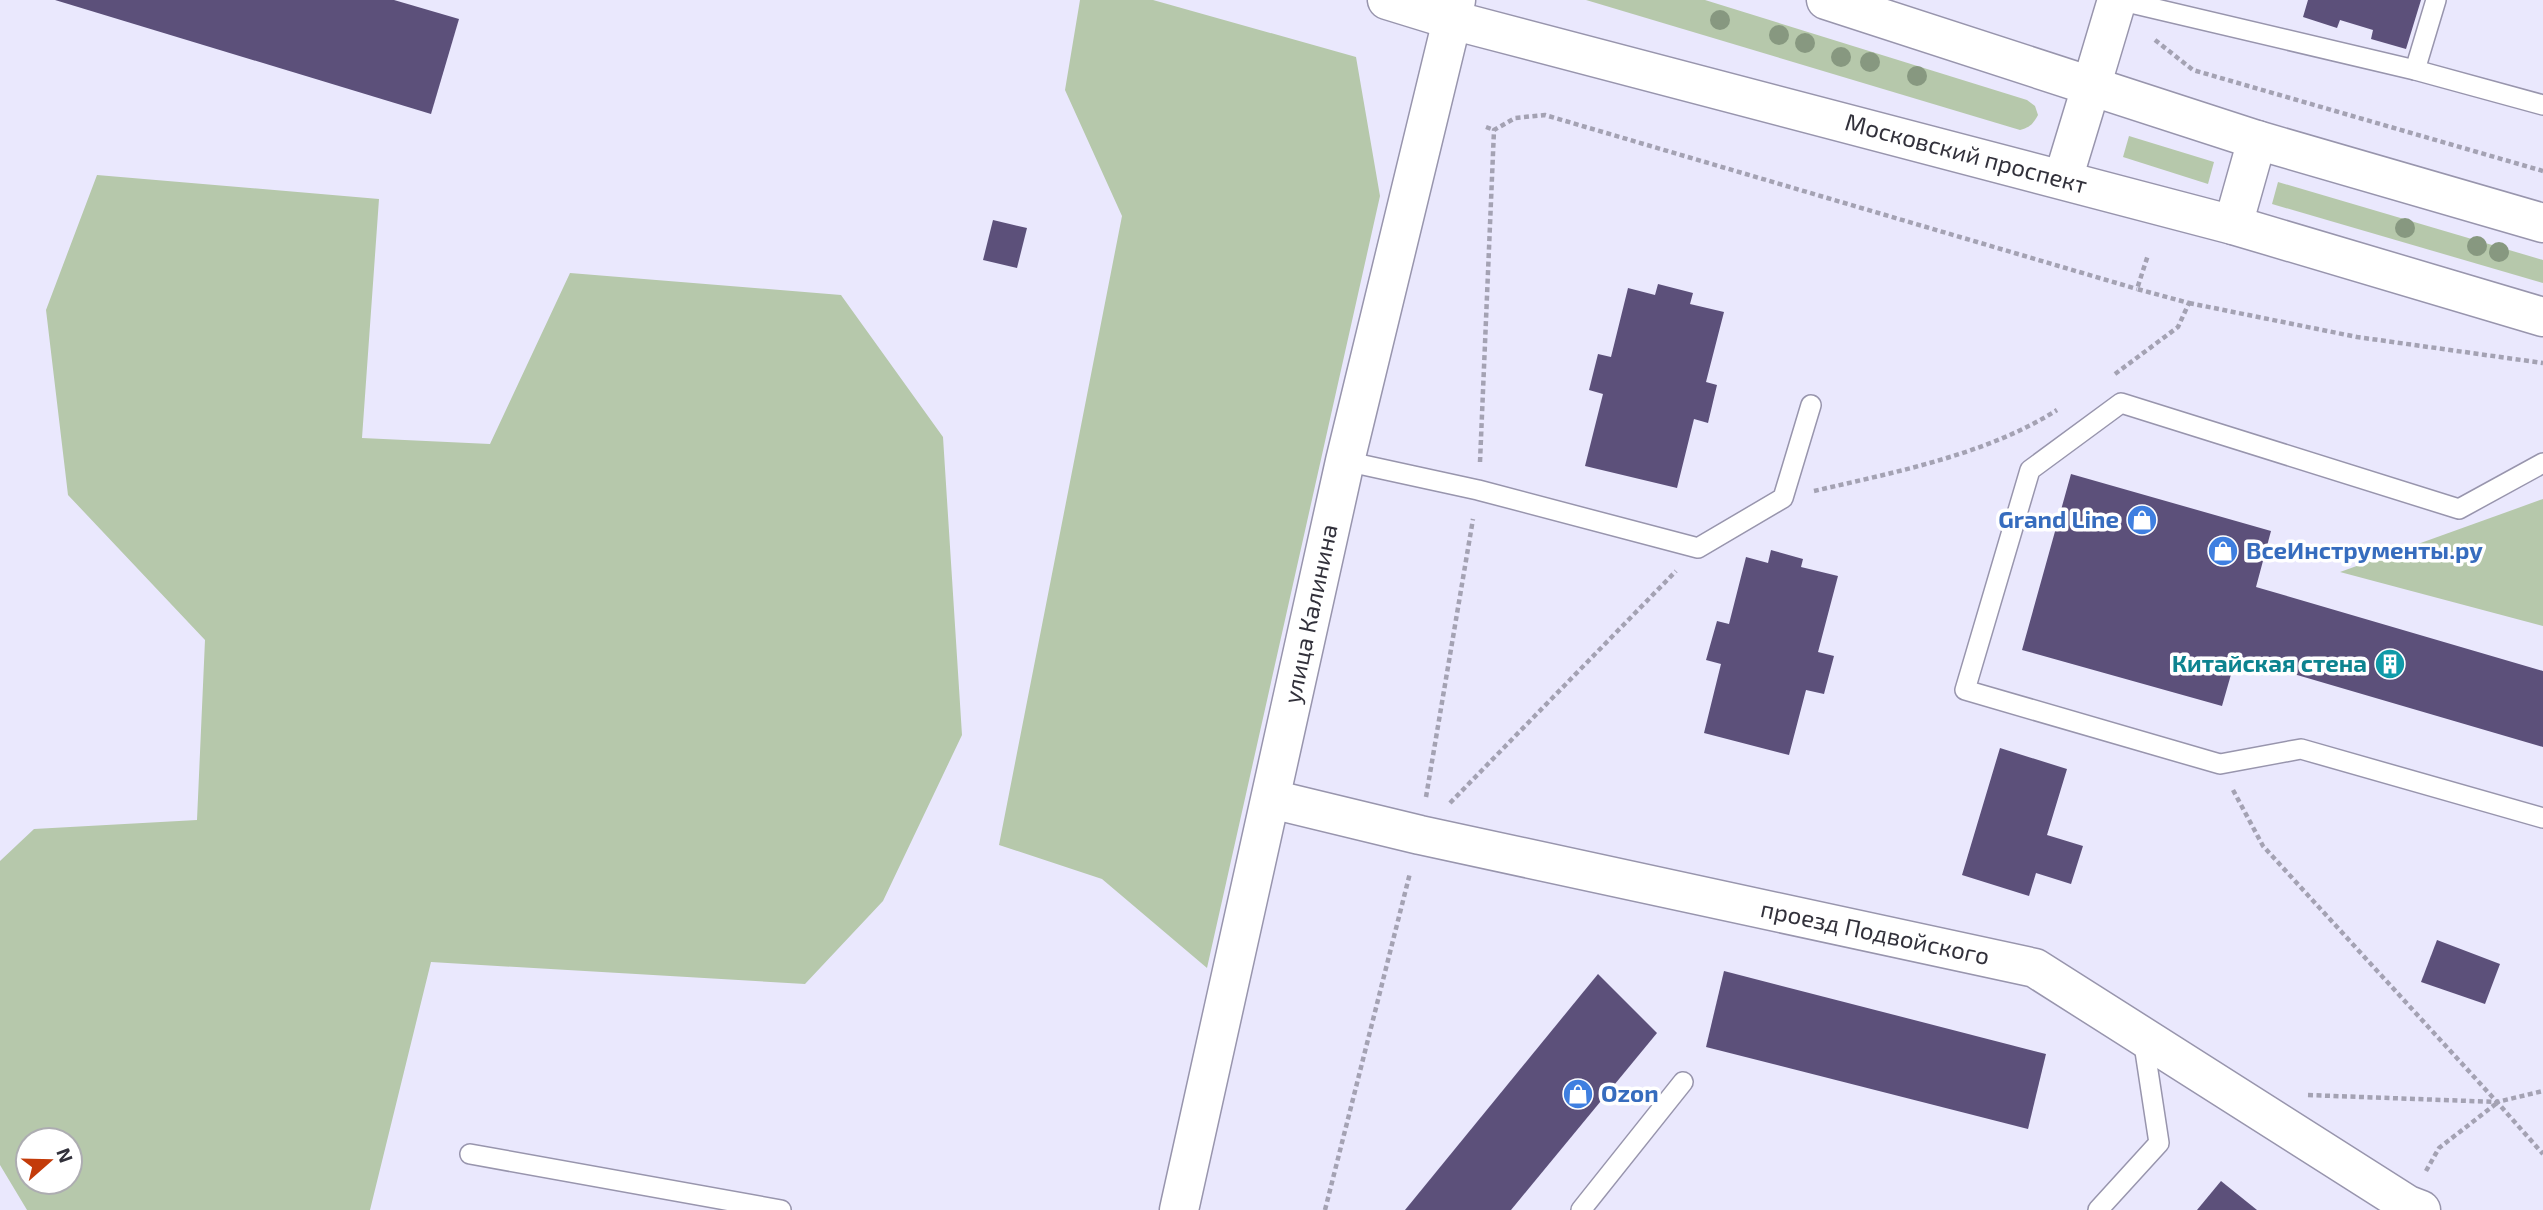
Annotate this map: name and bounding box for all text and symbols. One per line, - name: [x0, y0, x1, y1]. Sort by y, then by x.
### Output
- street label: Московский проспект: [1842, 106, 2091, 199]
- shop icon: Grand Line: [2125, 503, 2159, 537]
- place label: Grand Line: [1998, 504, 2119, 533]
- street label: улица Калинина: [1276, 521, 1344, 706]
- shop icon: ВсеИнструменты.ру: [2206, 534, 2240, 568]
- place label: ВсеИнструменты.ру: [2246, 535, 2483, 564]
- building icon: Китайская стена: [2373, 647, 2407, 681]
- place label: Китайская стена: [2172, 648, 2367, 677]
- street label: проезд Подвойского: [1758, 893, 1992, 970]
- shop icon: Ozon: [1561, 1077, 1595, 1111]
- place label: Ozon: [1601, 1078, 1659, 1107]
- north arrow: [14, 1126, 84, 1196]
- text: N: [52, 1145, 79, 1165]

